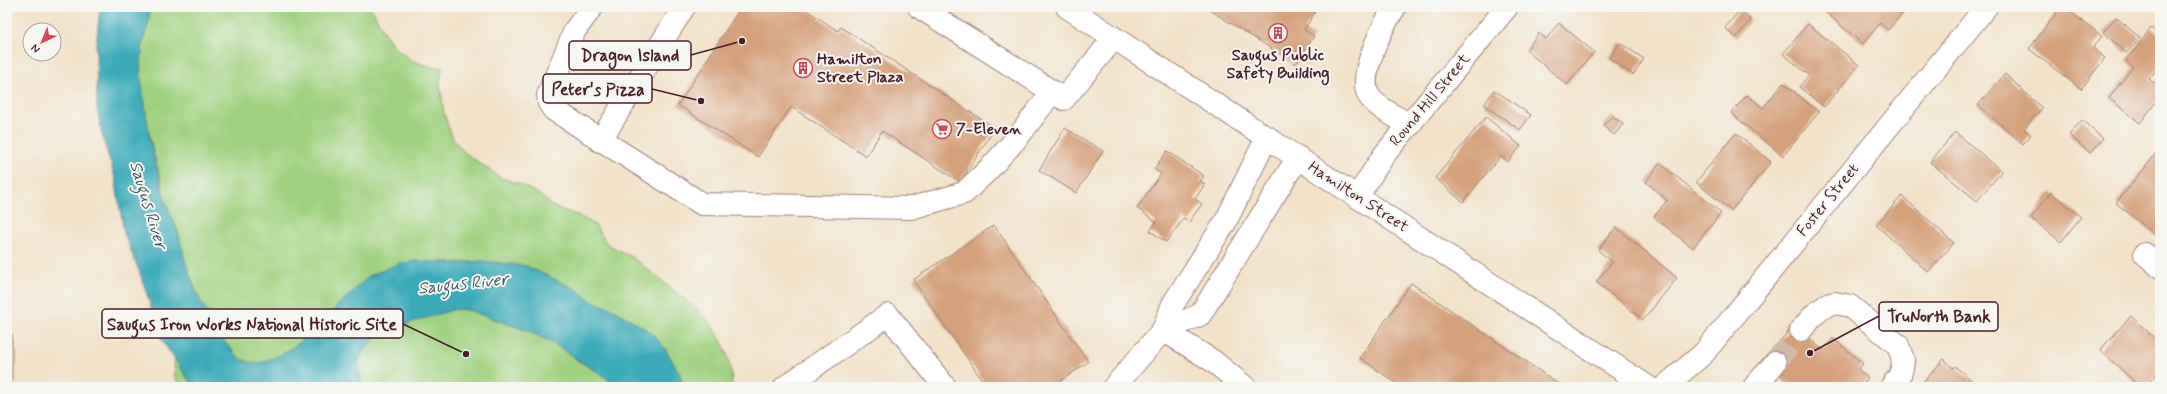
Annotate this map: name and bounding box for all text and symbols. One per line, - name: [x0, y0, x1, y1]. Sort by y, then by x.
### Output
- north arrow: [22, 22, 62, 62]
- building icon: Saugus Public Safety Building: [1267, 22, 1289, 44]
- text: N: [28, 41, 43, 56]
- callout: Dragon Island: [569, 41, 691, 70]
- text: Dragon Island: [581, 45, 680, 70]
- place label: Saugus Public Safety Building: [1227, 45, 1329, 86]
- place label: Hamilton Street Plaza: [817, 49, 904, 88]
- street label: Round Hill Street: [1385, 49, 1475, 151]
- building icon: Hamilton Street Plaza: [792, 57, 814, 79]
- callout: Peter's Pizza: [543, 74, 652, 103]
- text: Peter's Pizza: [551, 79, 645, 101]
- supermarket icon: 7-Eleven: [931, 118, 953, 140]
- place label: 7-Eleven: [956, 119, 1022, 140]
- street label: Hamilton Street: [1304, 157, 1413, 238]
- water label: Saugus River: [122, 158, 173, 255]
- street label: Foster Street: [1792, 159, 1864, 241]
- water label: Saugus River: [417, 268, 512, 302]
- callout: TruNorth Bank: [1879, 302, 1998, 331]
- text: TruNorth Bank: [1887, 306, 1991, 328]
- callout: Saugus Iron Works National Historic Site: [102, 309, 403, 338]
- text: Saugus Iron Works National Historic Site: [107, 314, 398, 339]

